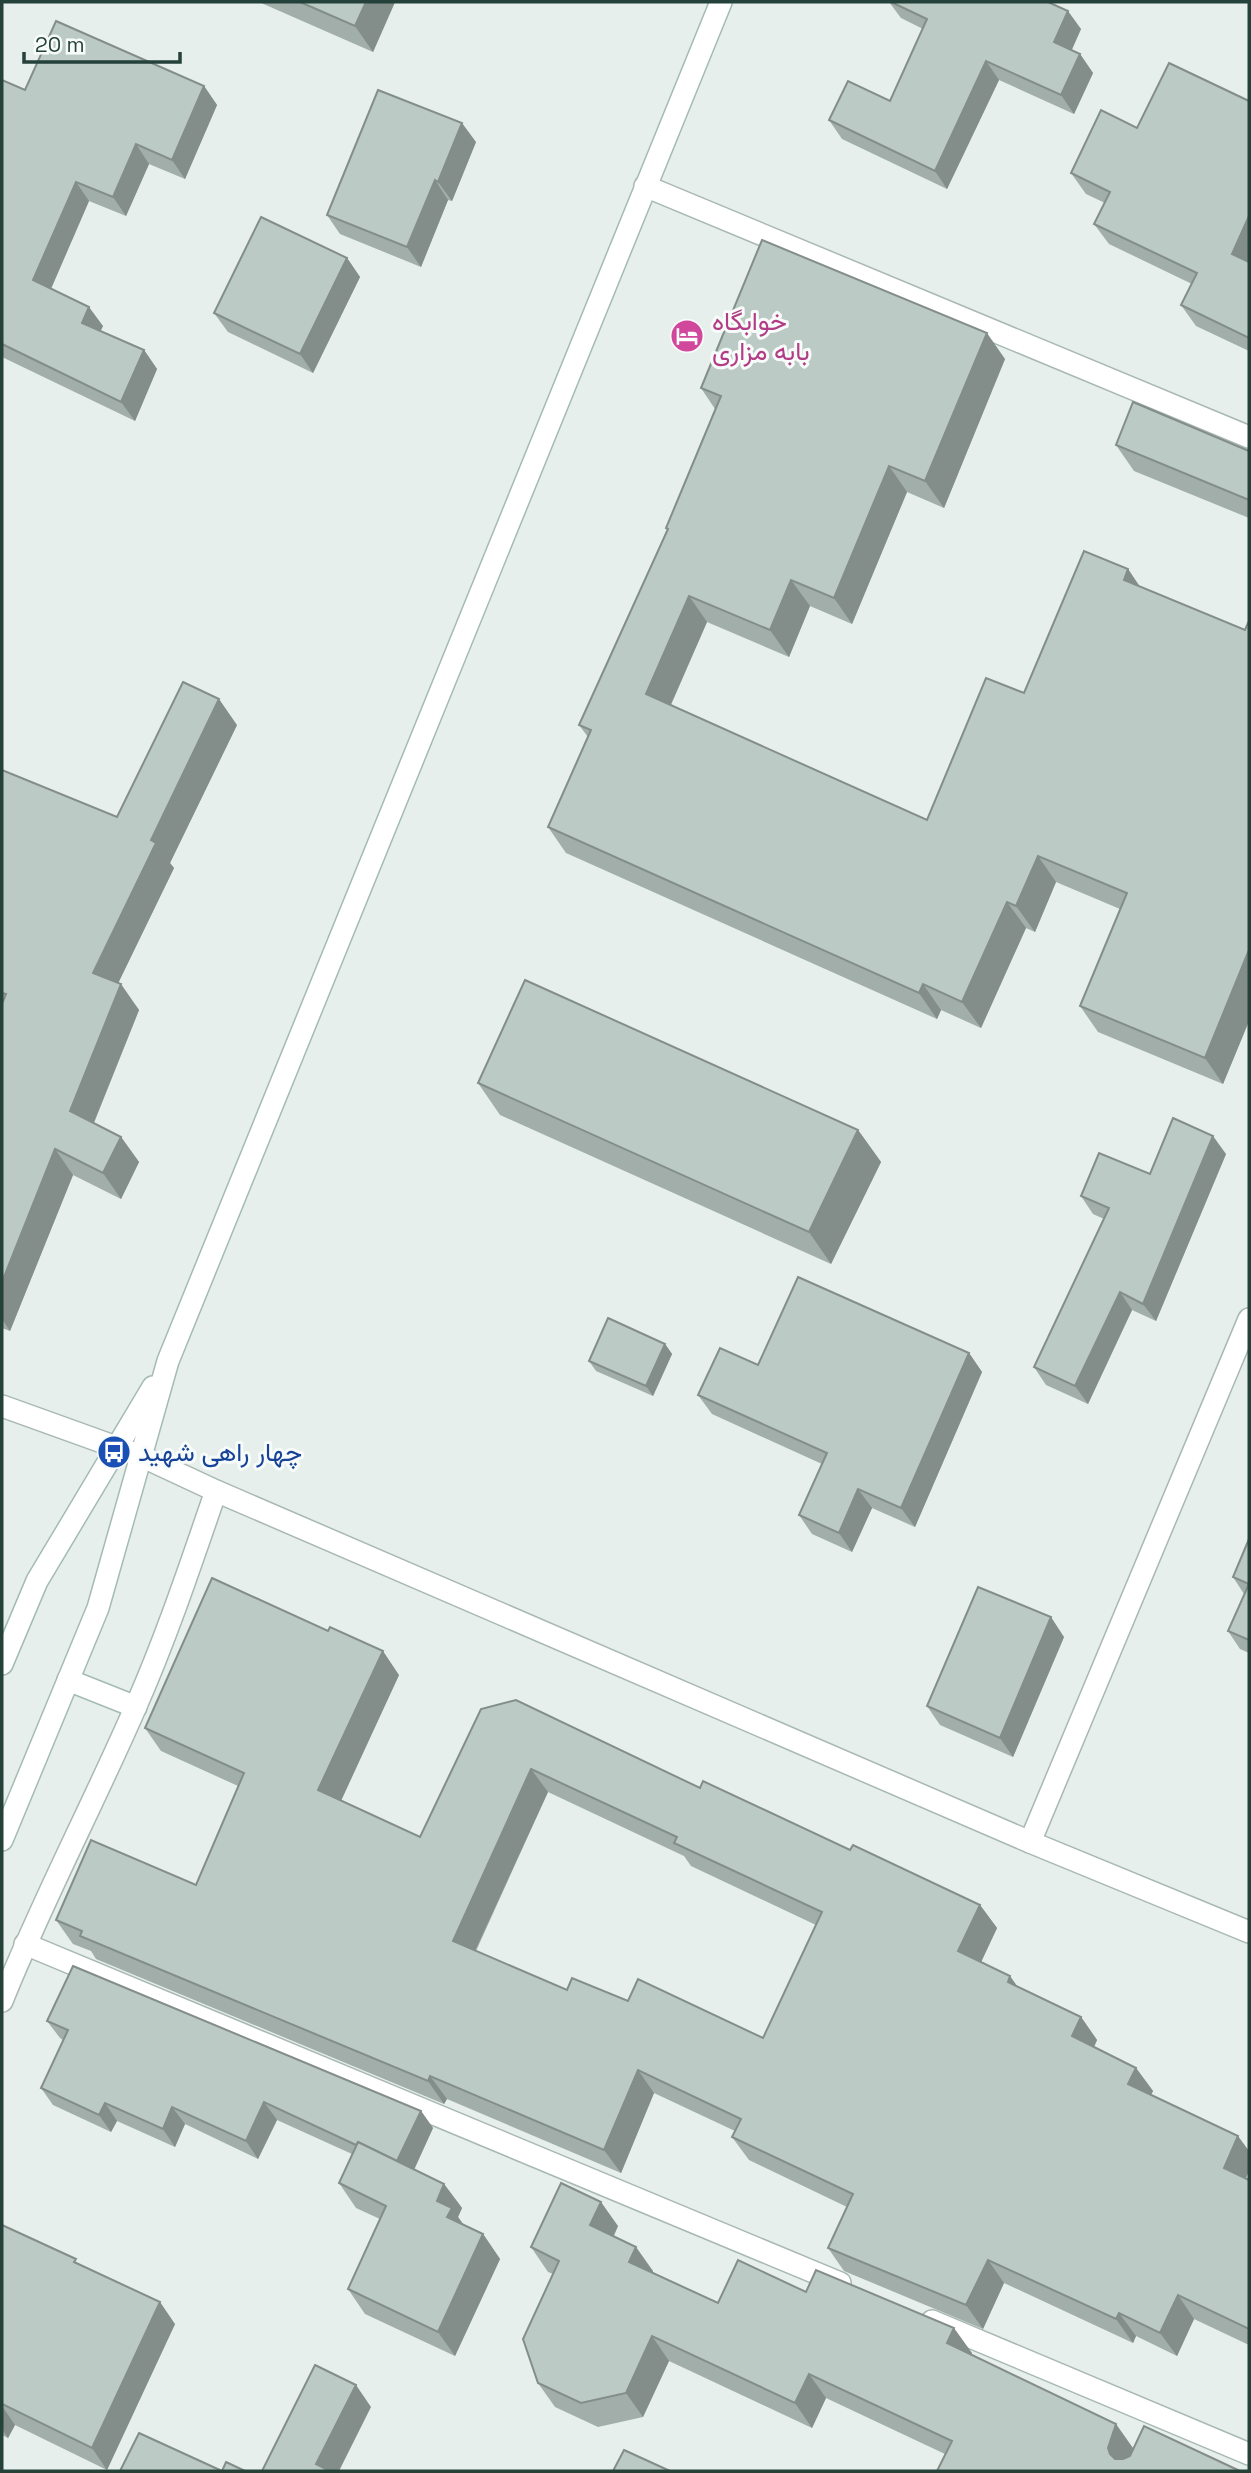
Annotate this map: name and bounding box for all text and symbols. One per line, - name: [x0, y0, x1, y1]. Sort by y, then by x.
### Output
- scale bar: [24, 21, 180, 65]
- text: 20 m: [35, 31, 85, 58]
- place label: خوابگاه بابه مزاری: [712, 304, 810, 368]
- hotel icon: خوابگاه بابه مزاری: [668, 317, 706, 355]
- bus stop icon: چهار راهی شهید: [95, 1433, 133, 1471]
- place label: چهار راهی شهید: [138, 1435, 302, 1470]

